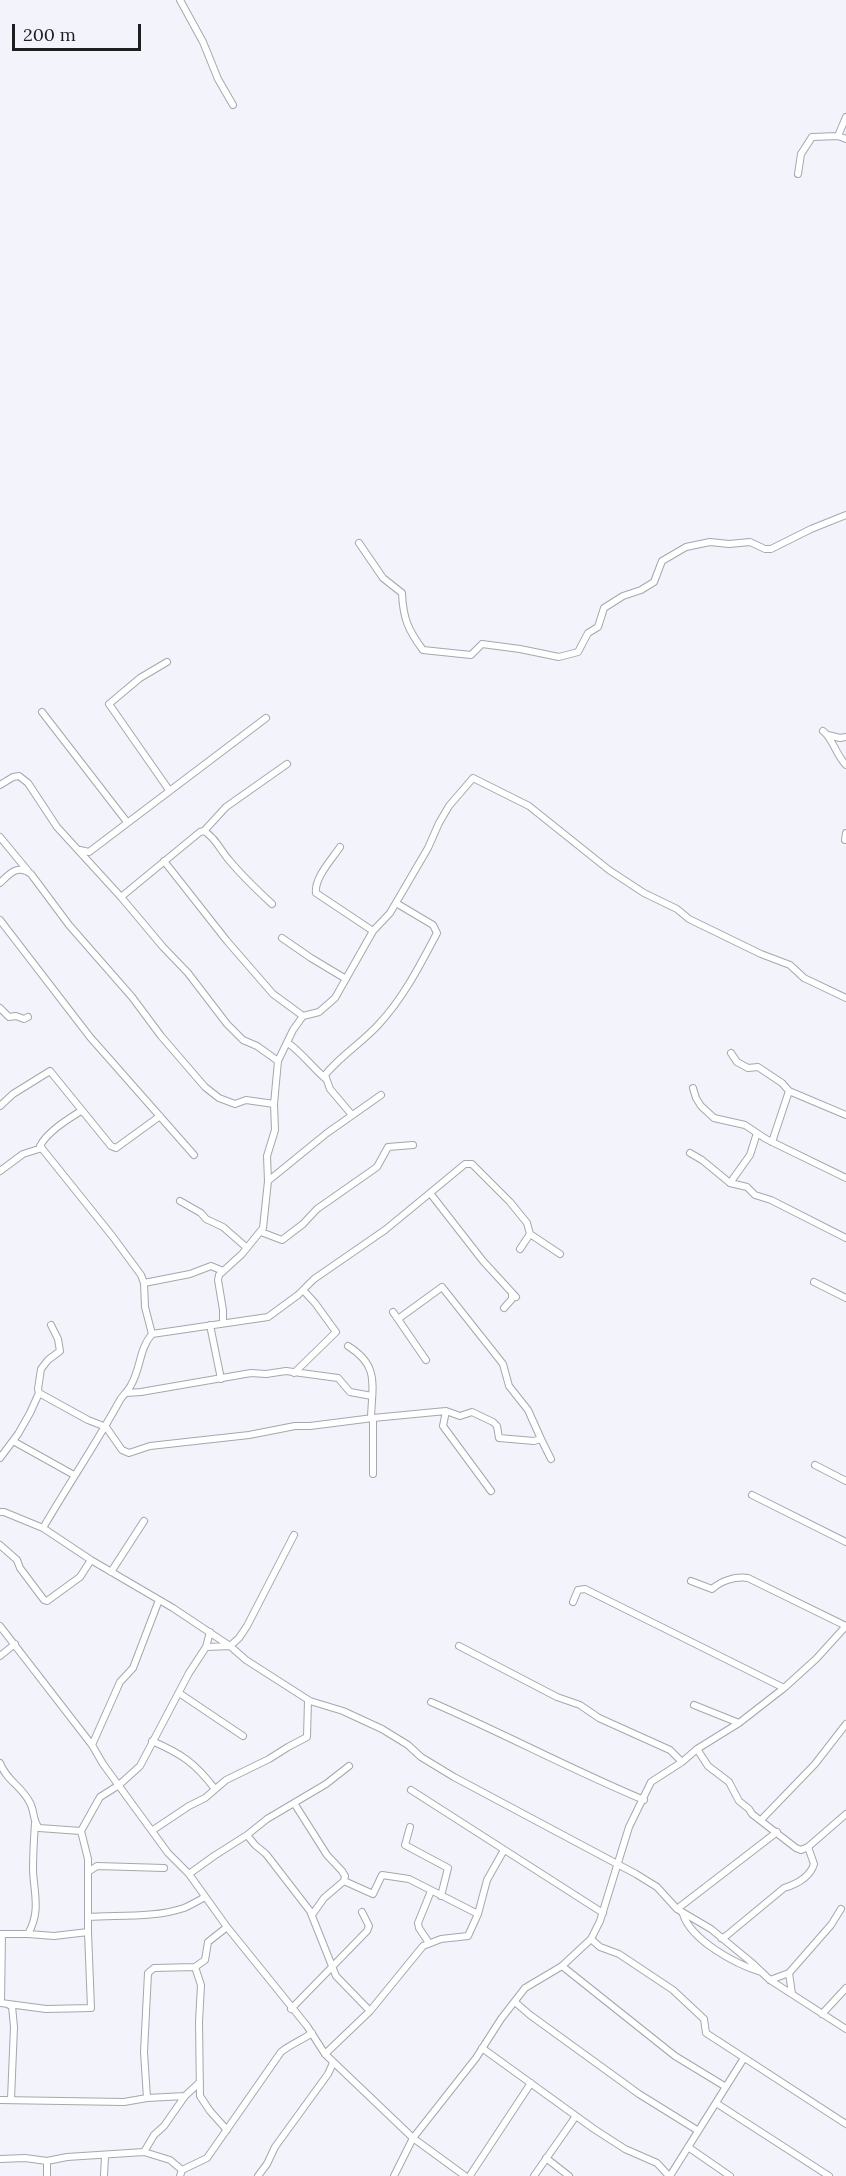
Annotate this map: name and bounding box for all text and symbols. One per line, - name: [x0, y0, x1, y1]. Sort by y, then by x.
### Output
- scale bar: [15, 12, 144, 50]
- text: 200 m: [23, 23, 76, 46]

